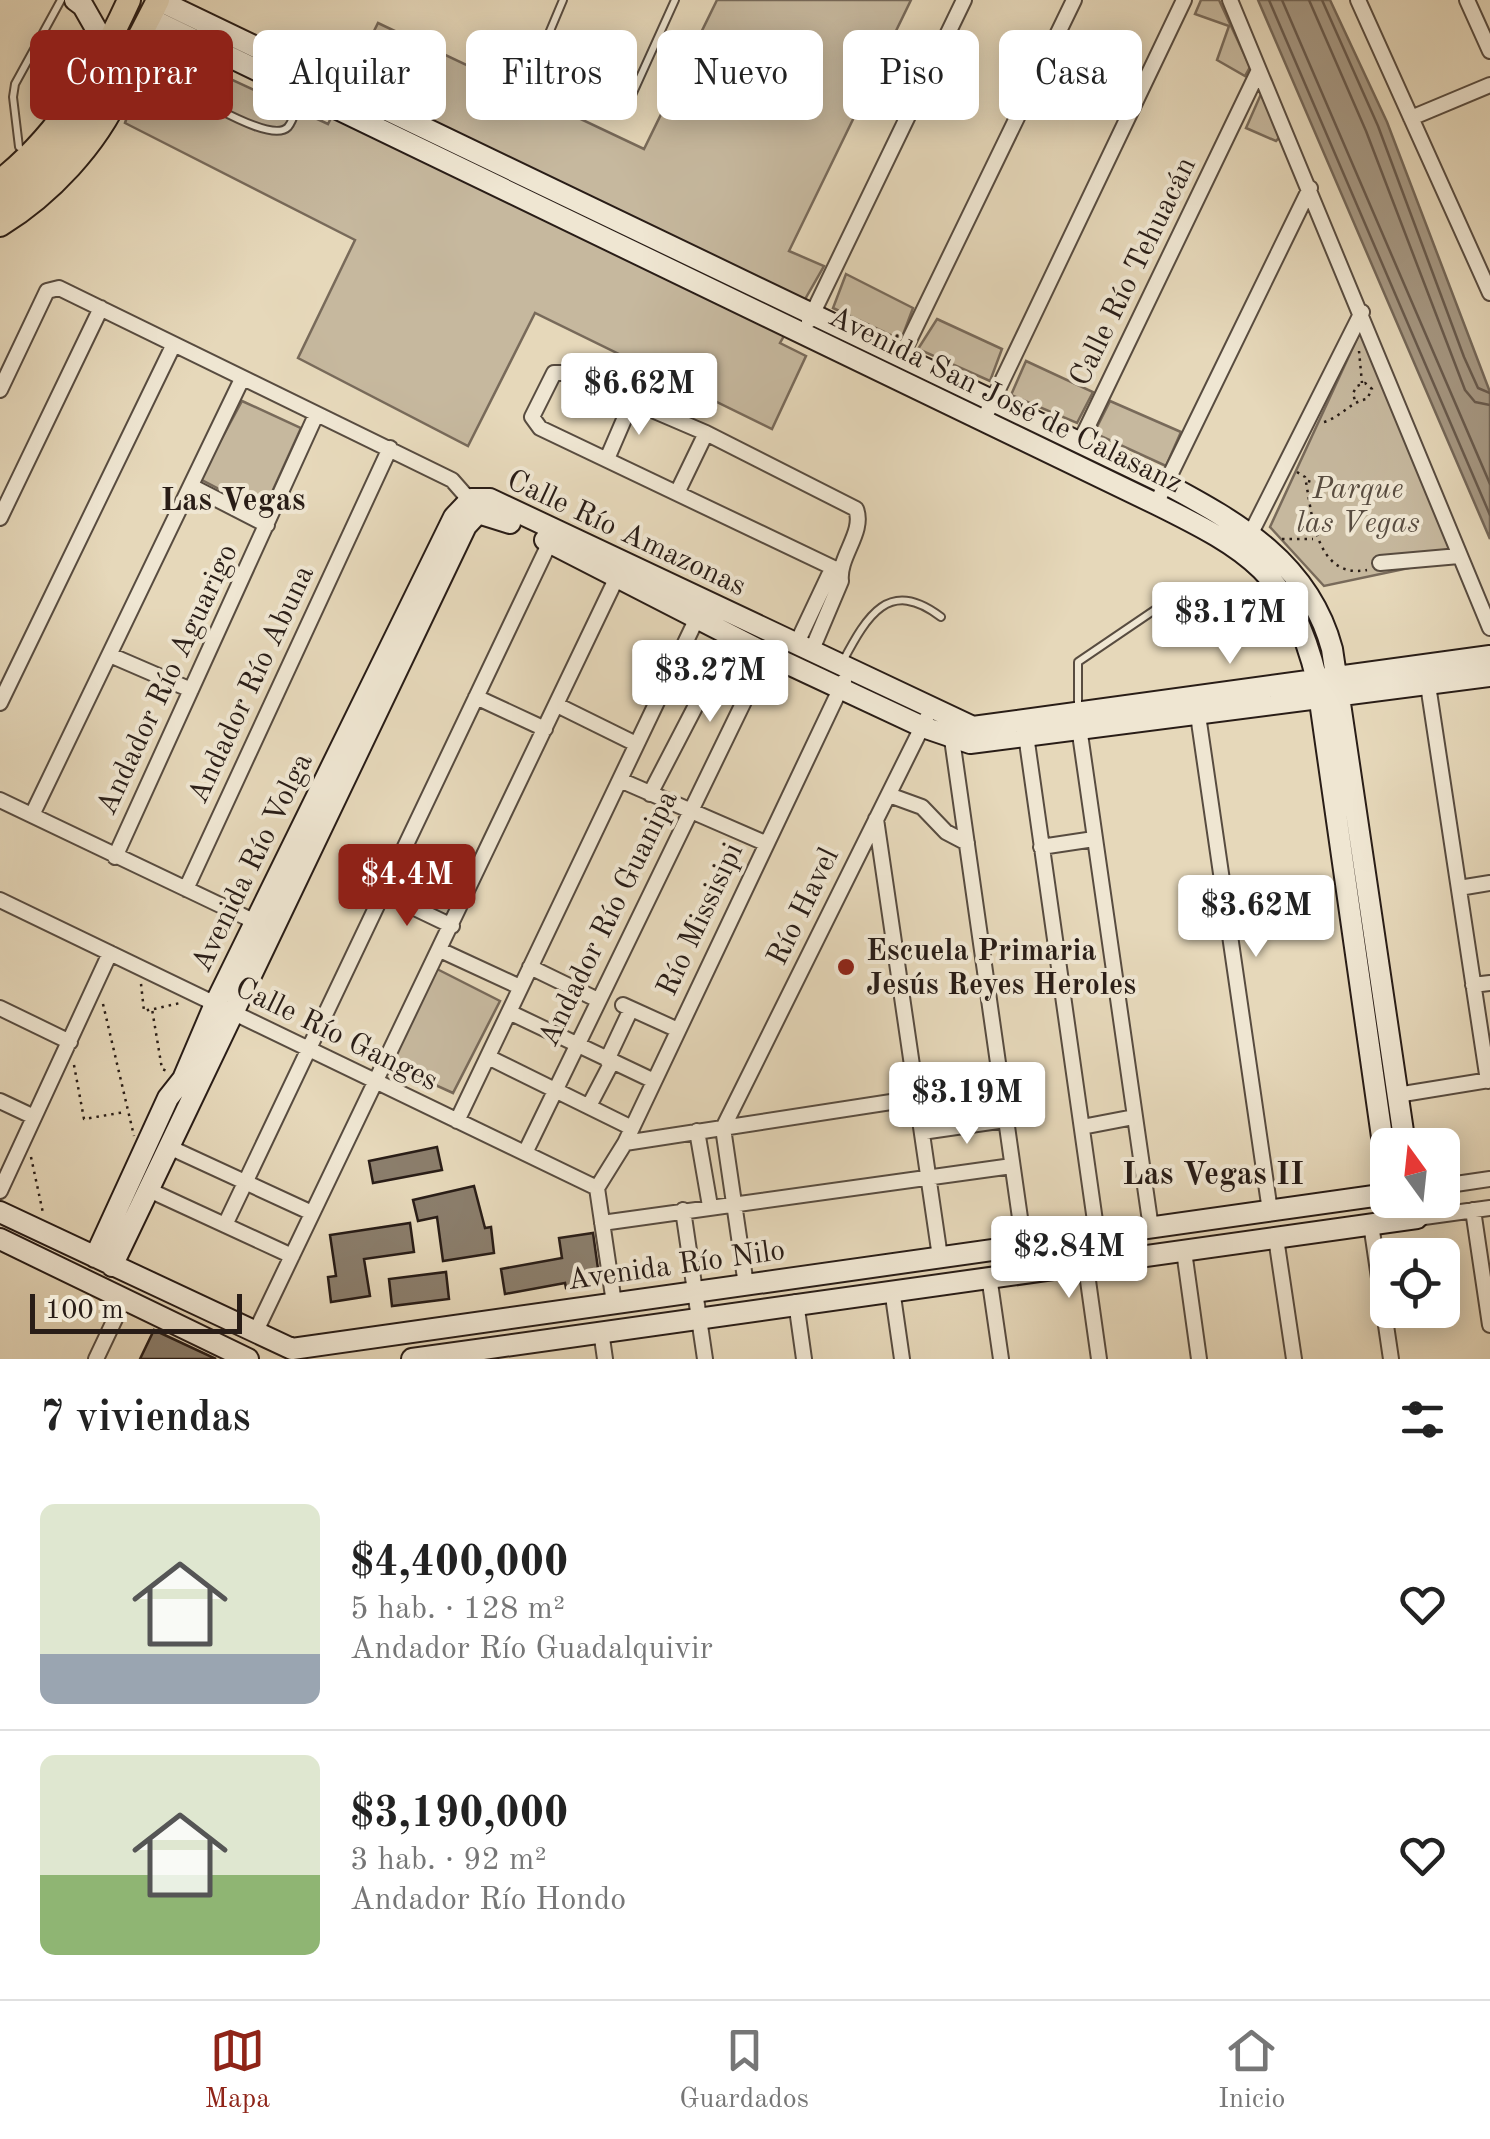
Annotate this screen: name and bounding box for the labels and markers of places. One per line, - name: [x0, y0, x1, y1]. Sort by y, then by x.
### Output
- pin: $6.62M: [558, 353, 720, 438]
- pin: $3.17M: [1149, 582, 1311, 667]
- pin: $3.27M: [629, 640, 791, 725]
- pin: $4.4M: [337, 844, 477, 929]
- pin: $3.62M: [1175, 875, 1337, 960]
- place label: Escuela Primaria Jesús Reyes Heroles: [866, 937, 1136, 1001]
- marker: Escuela Primaria Jesús Reyes Heroles: [835, 956, 857, 978]
- pin: $3.19M: [886, 1062, 1048, 1147]
- pin: $2.84M: [988, 1216, 1150, 1301]

